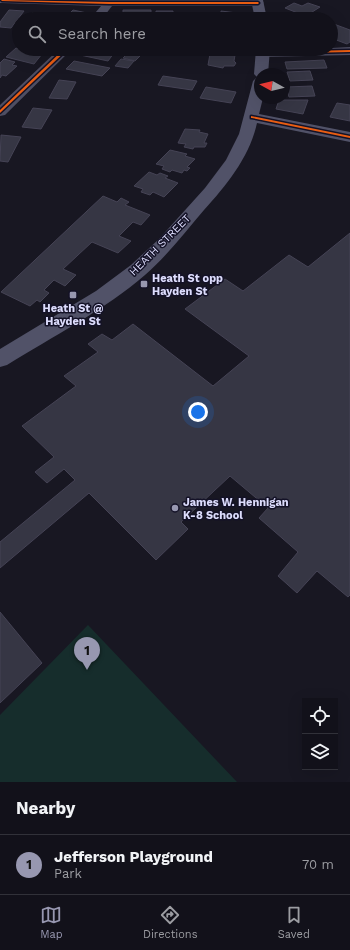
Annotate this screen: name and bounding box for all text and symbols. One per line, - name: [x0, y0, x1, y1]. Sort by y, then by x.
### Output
- search box: [12, 12, 338, 56]
- icon: search: [26, 23, 48, 45]
- text: Search here: [58, 25, 146, 43]
- north arrow: [254, 68, 290, 104]
- street label: HEATH STREET: [127, 211, 194, 278]
- place label: Heath St opp Hayden St: [152, 272, 223, 298]
- marker: Heath St opp Hayden St: [139, 279, 149, 289]
- marker: Heath St @ Hayden St: [68, 290, 78, 300]
- place label: Heath St @ Hayden St: [43, 302, 103, 328]
- your location: [188, 402, 208, 422]
- place label: James W. Hennigan K-8 School: [183, 496, 289, 522]
- marker: James W. Hennigan K-8 School: [170, 503, 180, 513]
- pin: 1: [74, 637, 100, 670]
- map controls: [302, 698, 338, 770]
- button: locate: [302, 698, 338, 734]
- button: layers: [302, 734, 338, 770]
- text: Nearby: [16, 798, 75, 818]
- text: Jefferson Playground: [54, 848, 213, 866]
- text: 1: [26, 857, 32, 872]
- text: 70 m: [302, 857, 334, 872]
- text: Park: [54, 866, 82, 881]
- tab: Map: [40, 904, 63, 941]
- tab: Directions: [143, 904, 197, 941]
- tab: Saved: [278, 904, 310, 941]

